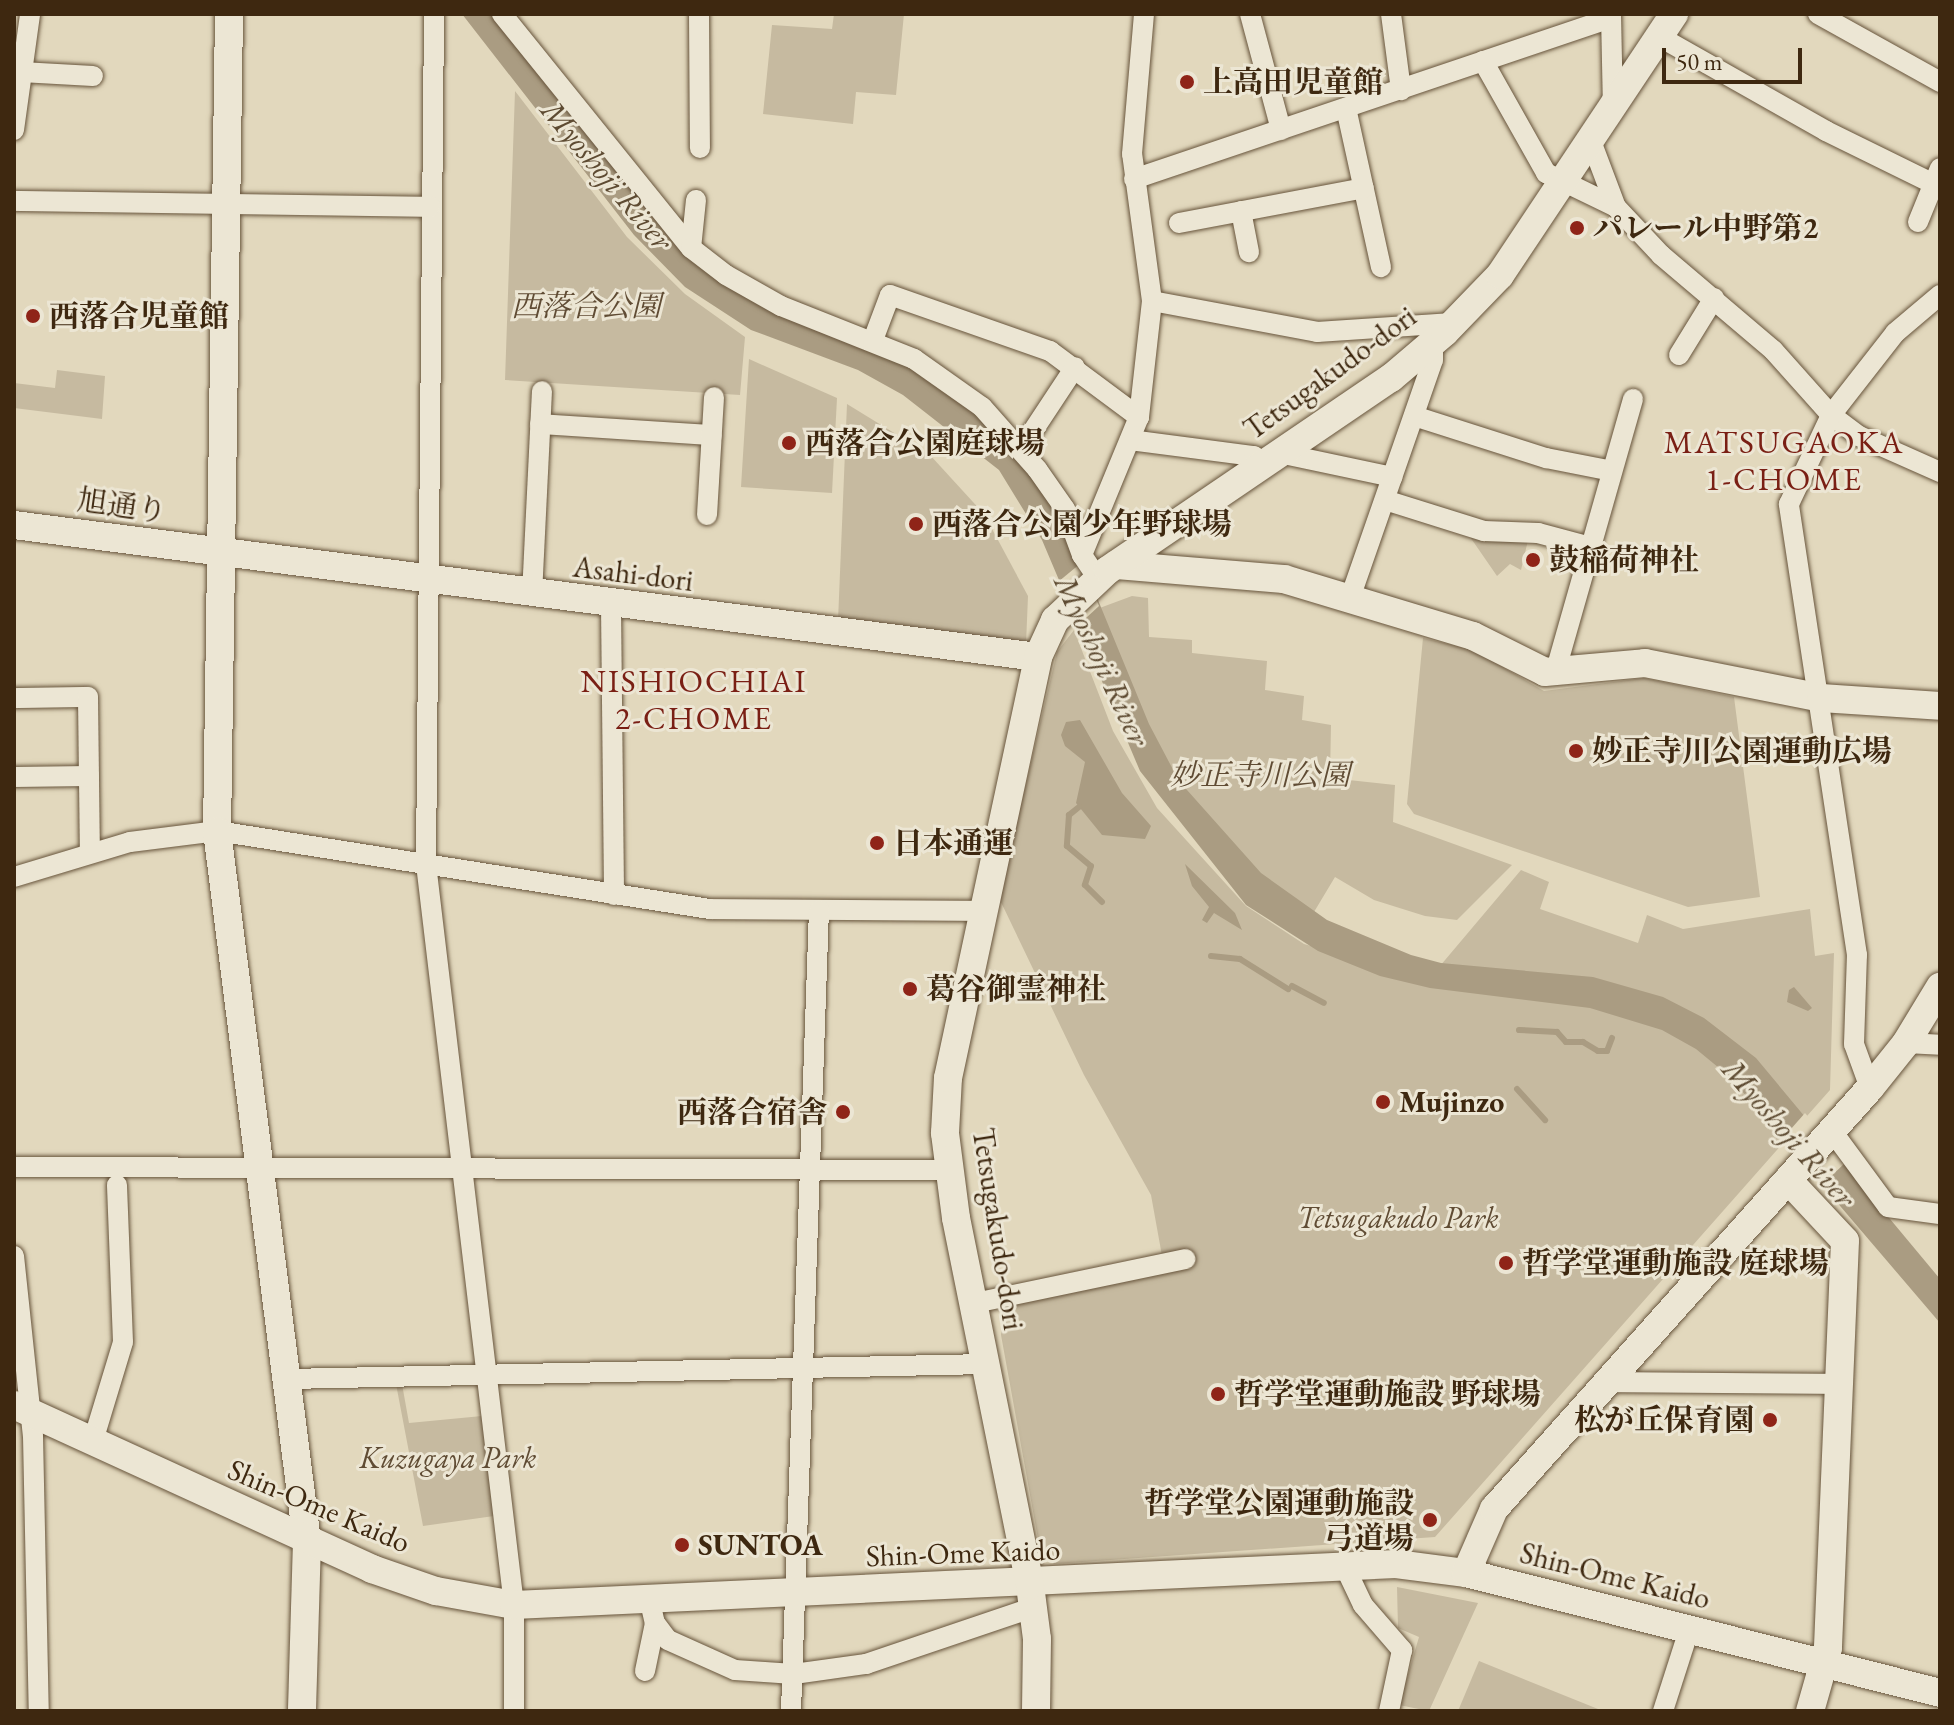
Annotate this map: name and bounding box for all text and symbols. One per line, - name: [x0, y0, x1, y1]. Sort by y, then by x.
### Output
- scale bar: [1666, 32, 1806, 82]
- text: 50 m: [1676, 46, 1723, 77]
- place label: 上高田児童館: [1203, 64, 1383, 100]
- marker: 上高田児童館: [1178, 73, 1196, 91]
- water label: Myoshoji River: [533, 92, 681, 258]
- place label: パレール中野第2: [1593, 210, 1819, 246]
- marker: パレール中野第2: [1568, 219, 1586, 237]
- park label: 西落合公園: [511, 288, 661, 324]
- place label: 西落合児童館: [49, 298, 229, 334]
- street label: Tetsugakudo-dori: [1237, 298, 1423, 448]
- marker: 西落合児童館: [24, 307, 42, 325]
- district label: MATSUGAOKA 1-CHOME: [1664, 424, 1904, 499]
- place label: 西落合公園庭球場: [805, 425, 1045, 461]
- marker: 西落合公園庭球場: [780, 434, 798, 452]
- street label: 旭通り: [75, 482, 169, 530]
- place label: 西落合公園少年野球場: [932, 506, 1232, 542]
- marker: 西落合公園少年野球場: [907, 515, 925, 533]
- place label: 鼓稲荷神社: [1549, 542, 1699, 578]
- street label: Asahi-dori: [571, 549, 695, 599]
- marker: 鼓稲荷神社: [1524, 551, 1542, 569]
- water label: Myoshoji River: [1046, 568, 1158, 752]
- district label: NISHIOCHIAI 2-CHOME: [581, 663, 807, 738]
- place label: 妙正寺川公園運動広場: [1592, 733, 1892, 769]
- marker: 妙正寺川公園運動広場: [1567, 742, 1585, 760]
- park label: 妙正寺川公園: [1170, 757, 1350, 793]
- place label: 日本通運: [893, 825, 1013, 861]
- marker: 日本通運: [868, 834, 886, 852]
- place label: 葛谷御霊神社: [926, 971, 1106, 1007]
- marker: 葛谷御霊神社: [901, 980, 919, 998]
- water label: Myoshoji River: [1714, 1051, 1864, 1215]
- place label: Mujinzo: [1399, 1084, 1504, 1120]
- marker: Mujinzo: [1374, 1093, 1392, 1111]
- place label: 西落合宿舎: [677, 1094, 827, 1130]
- marker: 西落合宿舎: [834, 1103, 852, 1121]
- street label: Tetsugakudo-dori: [964, 1125, 1032, 1333]
- park label: Tetsugakudo Park: [1297, 1200, 1499, 1236]
- place label: 哲学堂運動施設 庭球場: [1522, 1245, 1829, 1281]
- marker: 哲学堂運動施設 庭球場: [1497, 1254, 1515, 1272]
- place label: 哲学堂運動施設 野球場: [1234, 1376, 1541, 1412]
- marker: 哲学堂運動施設 野球場: [1209, 1385, 1227, 1403]
- place label: 松が丘保育園: [1574, 1402, 1754, 1438]
- marker: 松が丘保育園: [1761, 1411, 1779, 1429]
- park label: Kuzugaya Park: [360, 1440, 536, 1476]
- street label: Shin-Ome Kaido: [222, 1451, 416, 1561]
- place label: 哲学堂公園運動施設 弓道場: [1144, 1485, 1414, 1556]
- marker: 哲学堂公園運動施設 弓道場: [1421, 1511, 1439, 1529]
- place label: SUNTOA: [698, 1527, 823, 1563]
- street label: Shin-Ome Kaido: [865, 1532, 1061, 1574]
- street label: Shin-Ome Kaido: [1516, 1535, 1714, 1617]
- marker: SUNTOA: [673, 1536, 691, 1554]

